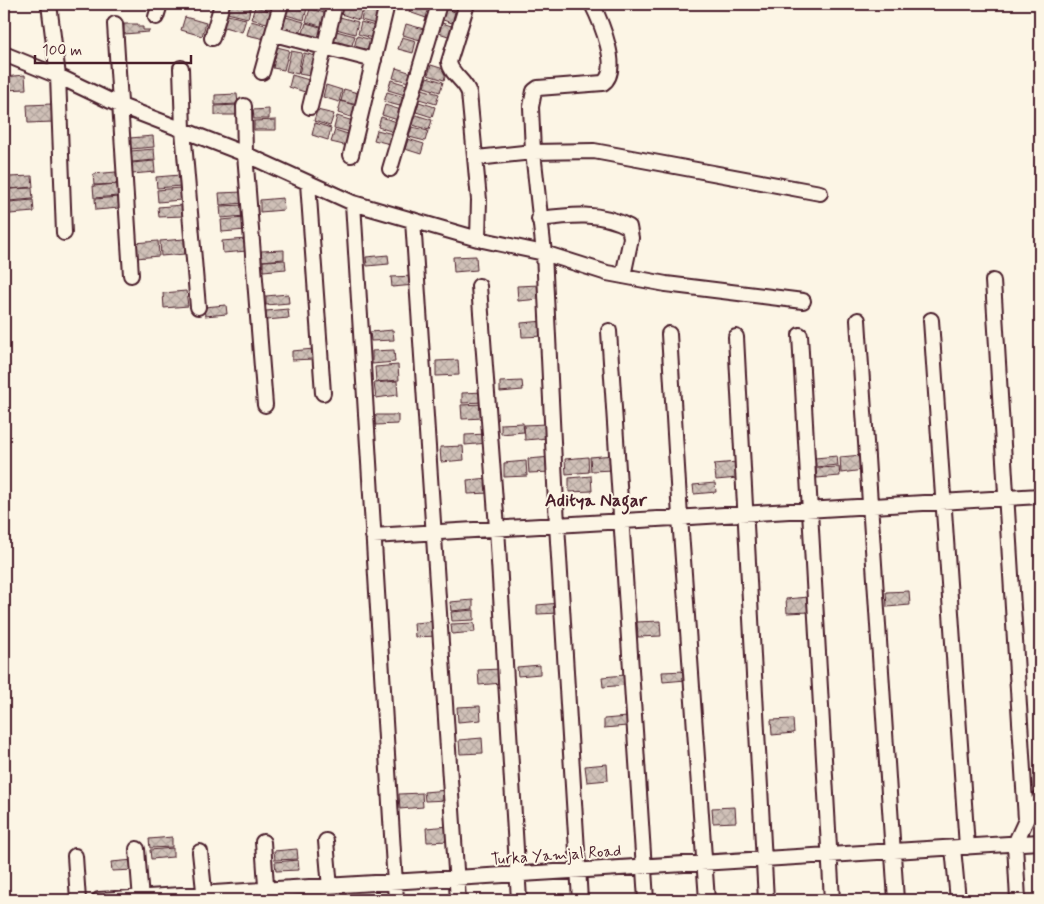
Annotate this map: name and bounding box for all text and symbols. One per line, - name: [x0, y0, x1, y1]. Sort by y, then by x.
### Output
- scale bar: [35, 32, 191, 64]
- text: 100 m: [42, 41, 82, 61]
- district label: Aditya Nagar: [545, 489, 647, 515]
- street label: Turka Yamjal Road: [490, 840, 622, 871]

